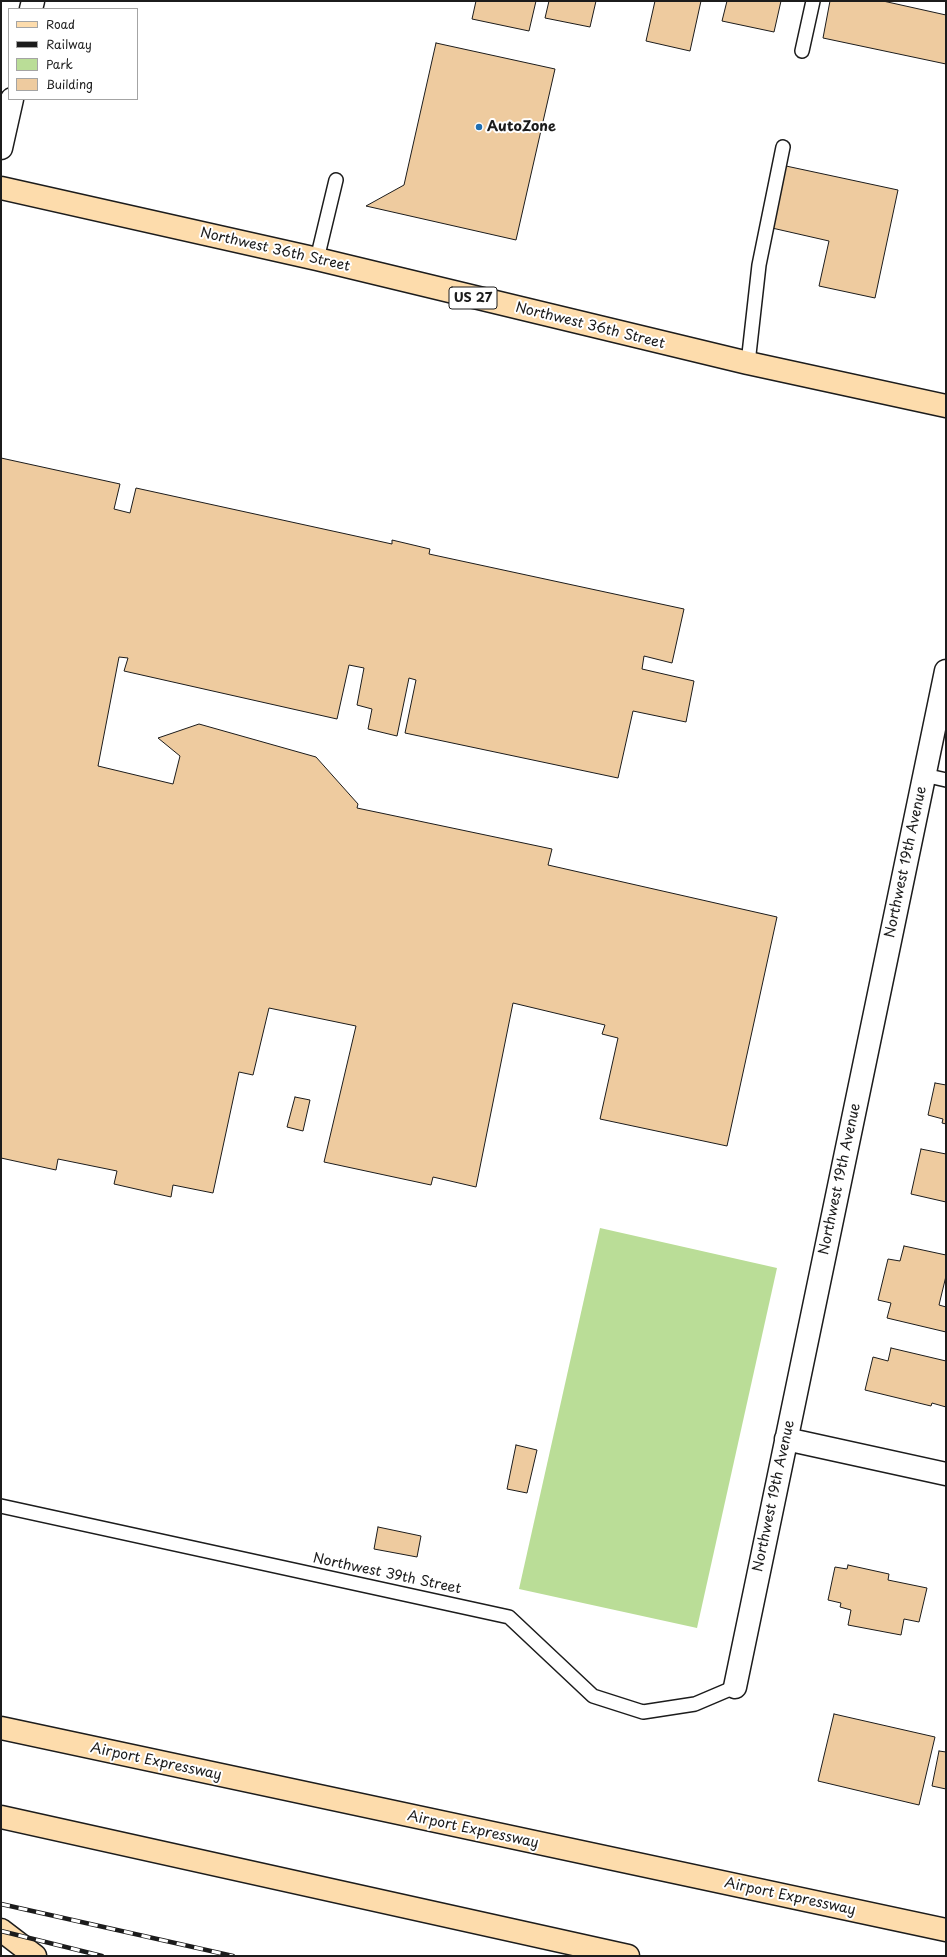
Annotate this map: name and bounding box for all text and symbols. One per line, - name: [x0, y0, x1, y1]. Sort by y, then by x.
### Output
- legend: [8, 8, 138, 100]
- text: Road: [46, 15, 75, 33]
- text: Railway: [46, 35, 92, 53]
- text: Park: [46, 55, 73, 73]
- text: Building: [46, 75, 93, 93]
- place label: AutoZone: [487, 119, 556, 135]
- marker: AutoZone: [474, 122, 484, 132]
- street label: Northwest 36th Street: [198, 225, 352, 275]
- road number: US 27: [449, 287, 497, 309]
- street label: Northwest 36th Street: [514, 299, 666, 353]
- street label: Northwest 19th Avenue: [882, 785, 930, 939]
- street label: Northwest 19th Avenue: [816, 1102, 864, 1256]
- street label: Northwest 19th Avenue: [750, 1419, 798, 1573]
- street label: Northwest 39th Street: [311, 1550, 463, 1598]
- street label: Airport Expressway: [89, 1740, 223, 1784]
- street label: Airport Expressway: [406, 1808, 540, 1852]
- street label: Airport Expressway: [723, 1875, 857, 1919]

